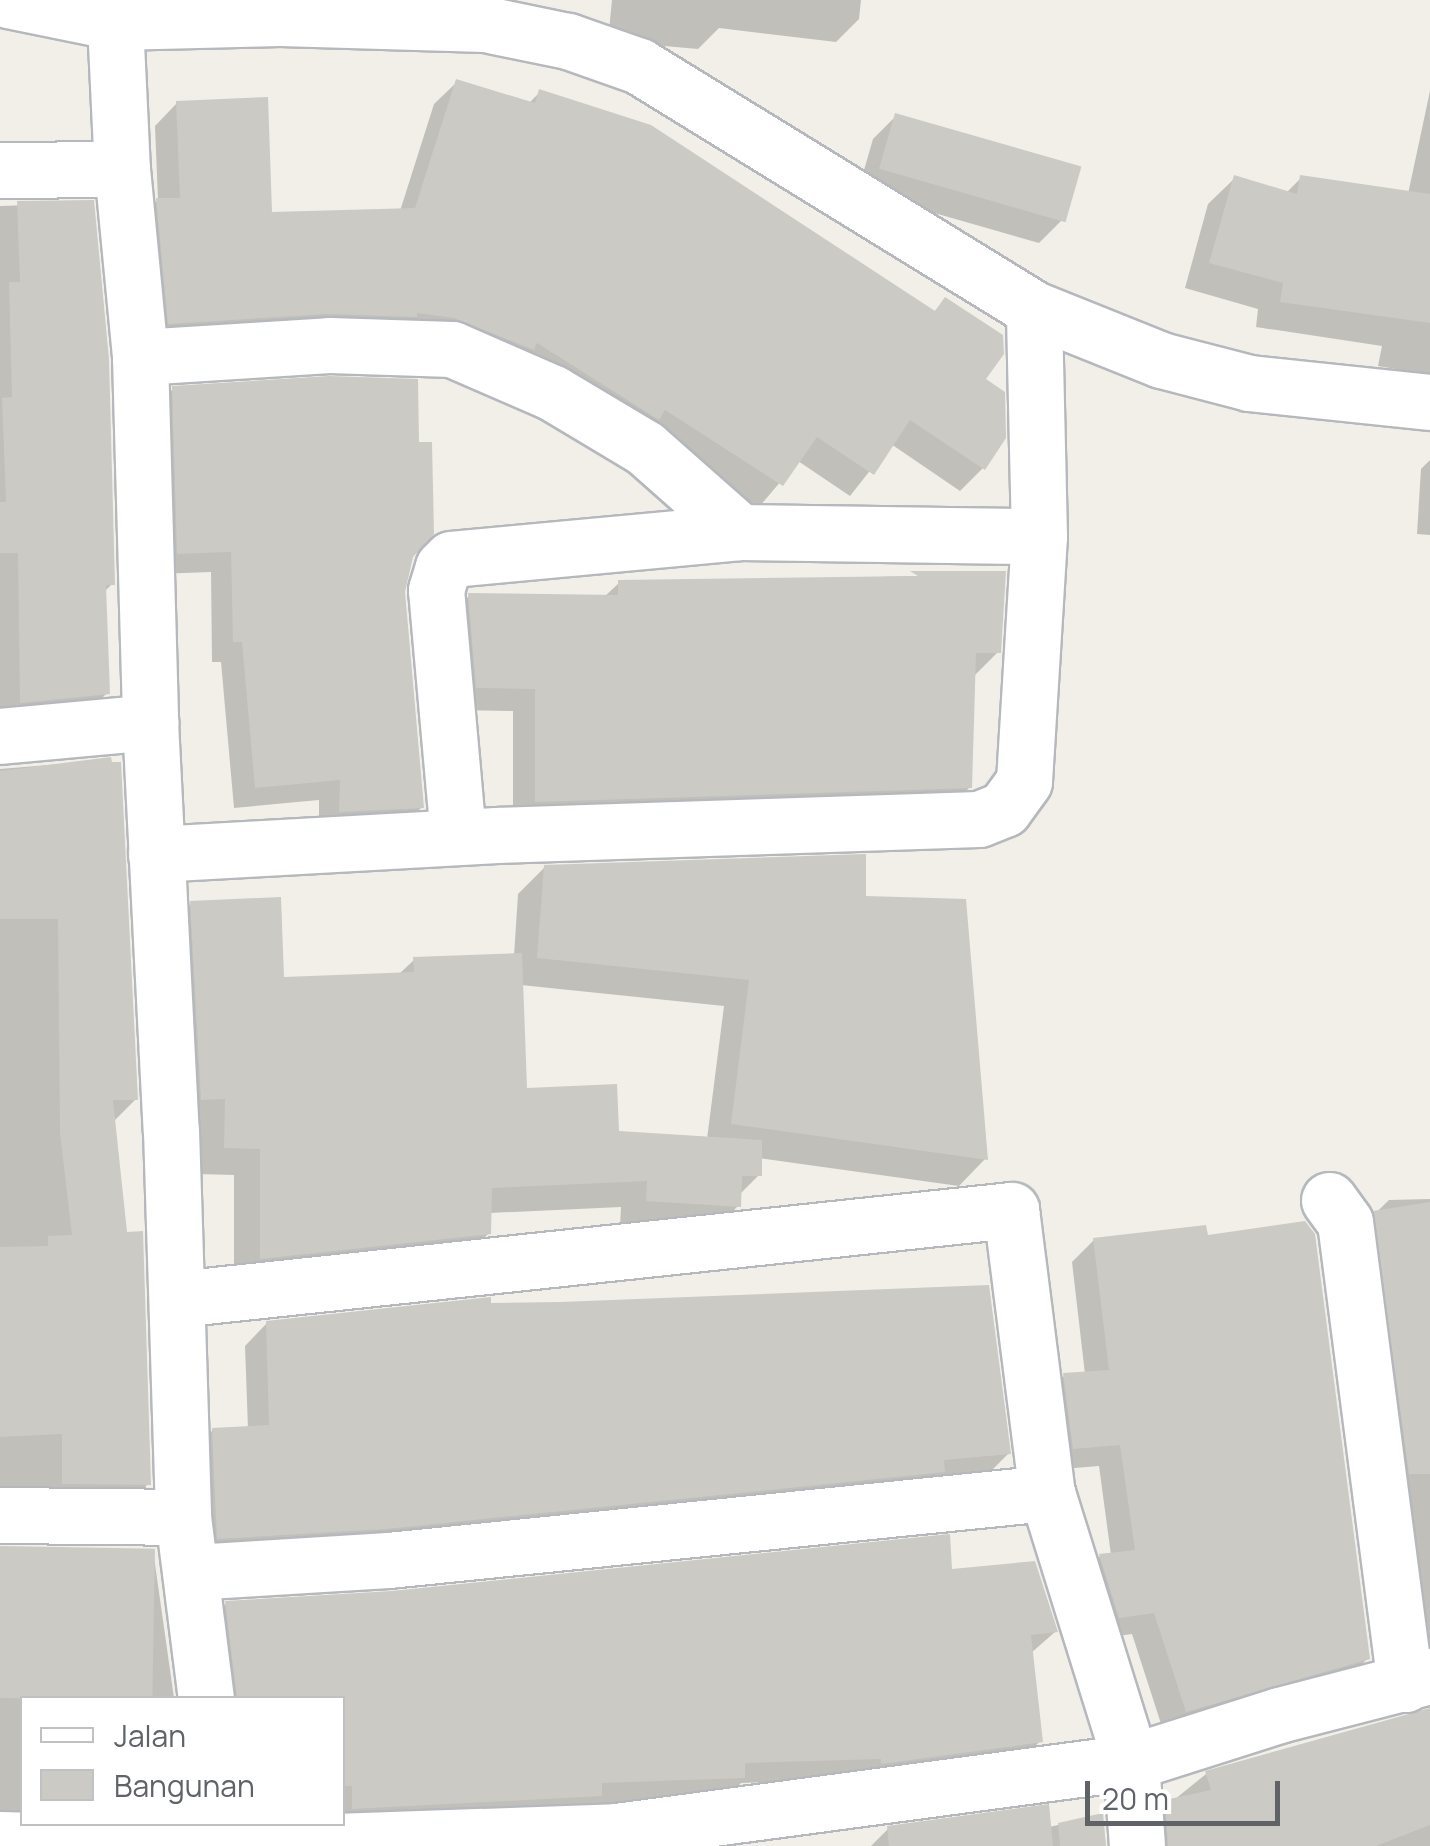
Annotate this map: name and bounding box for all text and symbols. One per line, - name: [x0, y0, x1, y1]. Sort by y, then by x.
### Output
- legend: [20, 1696, 345, 1826]
- text: Jalan: [114, 1715, 186, 1756]
- scale bar: [1090, 1761, 1285, 1823]
- text: Bangunan: [114, 1765, 255, 1806]
- text: 20 m: [1102, 1778, 1169, 1819]

